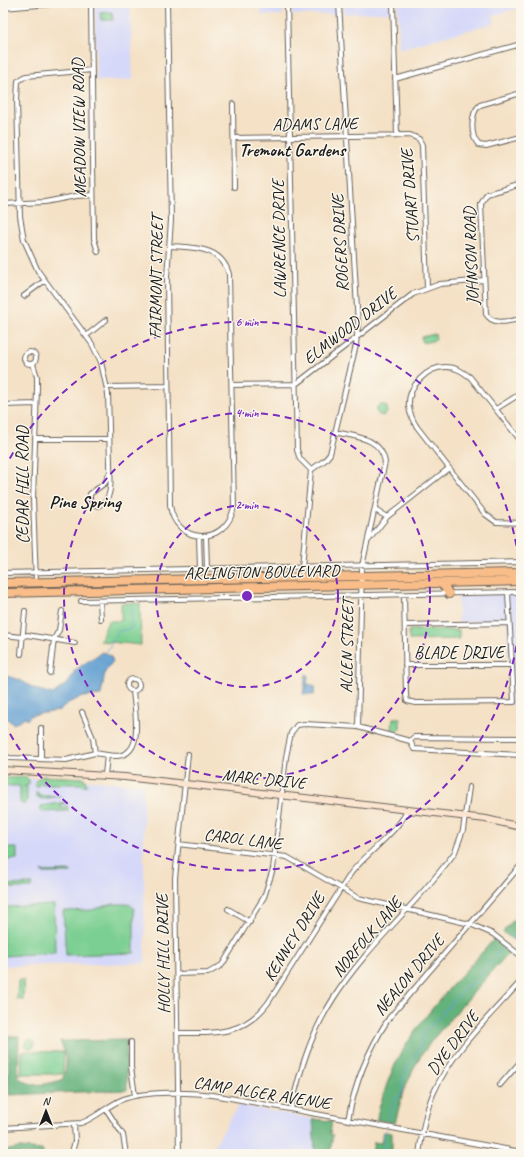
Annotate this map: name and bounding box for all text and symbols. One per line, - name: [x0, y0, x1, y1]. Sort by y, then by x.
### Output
- street label: MEADOW VIEW ROAD: [67, 56, 91, 198]
- street label: ADAMS LANE: [272, 113, 360, 135]
- district label: Tremont Gardens: [239, 139, 347, 161]
- street label: STUART DRIVE: [396, 146, 424, 244]
- street label: LAWRENCE DRIVE: [267, 177, 291, 299]
- street label: ROGERS DRIVE: [327, 192, 353, 292]
- street label: JOHNSON ROAD: [459, 205, 483, 306]
- street label: FAIRMONT STREET: [144, 211, 168, 339]
- street label: ELMWOOD DRIVE: [299, 281, 403, 369]
- text: 6 min: [235, 314, 259, 330]
- text: 4 min: [236, 405, 259, 421]
- street label: CEDAR HILL ROAD: [12, 425, 33, 544]
- district label: Pine Spring: [49, 491, 123, 513]
- text: 2 min: [236, 497, 259, 513]
- street label: ARLINGTON BOULEVARD: [184, 560, 341, 584]
- centre of rings: [240, 589, 254, 603]
- street label: ALLEN STREET: [336, 595, 358, 693]
- street label: BLADE DRIVE: [414, 642, 506, 663]
- street label: MARC DRIVE: [221, 764, 309, 794]
- street label: CAROL LANE: [203, 824, 285, 854]
- street label: KENNEY DRIVE: [259, 887, 330, 985]
- street label: NORFOLK LANE: [328, 891, 408, 981]
- street label: HOLLY HILL DRIVE: [151, 892, 175, 1014]
- street label: NEALON DRIVE: [369, 928, 451, 1020]
- street label: DYE DRIVE: [422, 1005, 485, 1079]
- street label: CAMP ALGER AVENUE: [192, 1072, 334, 1114]
- north arrow: [26, 1091, 66, 1131]
- text: N: [43, 1094, 52, 1108]

